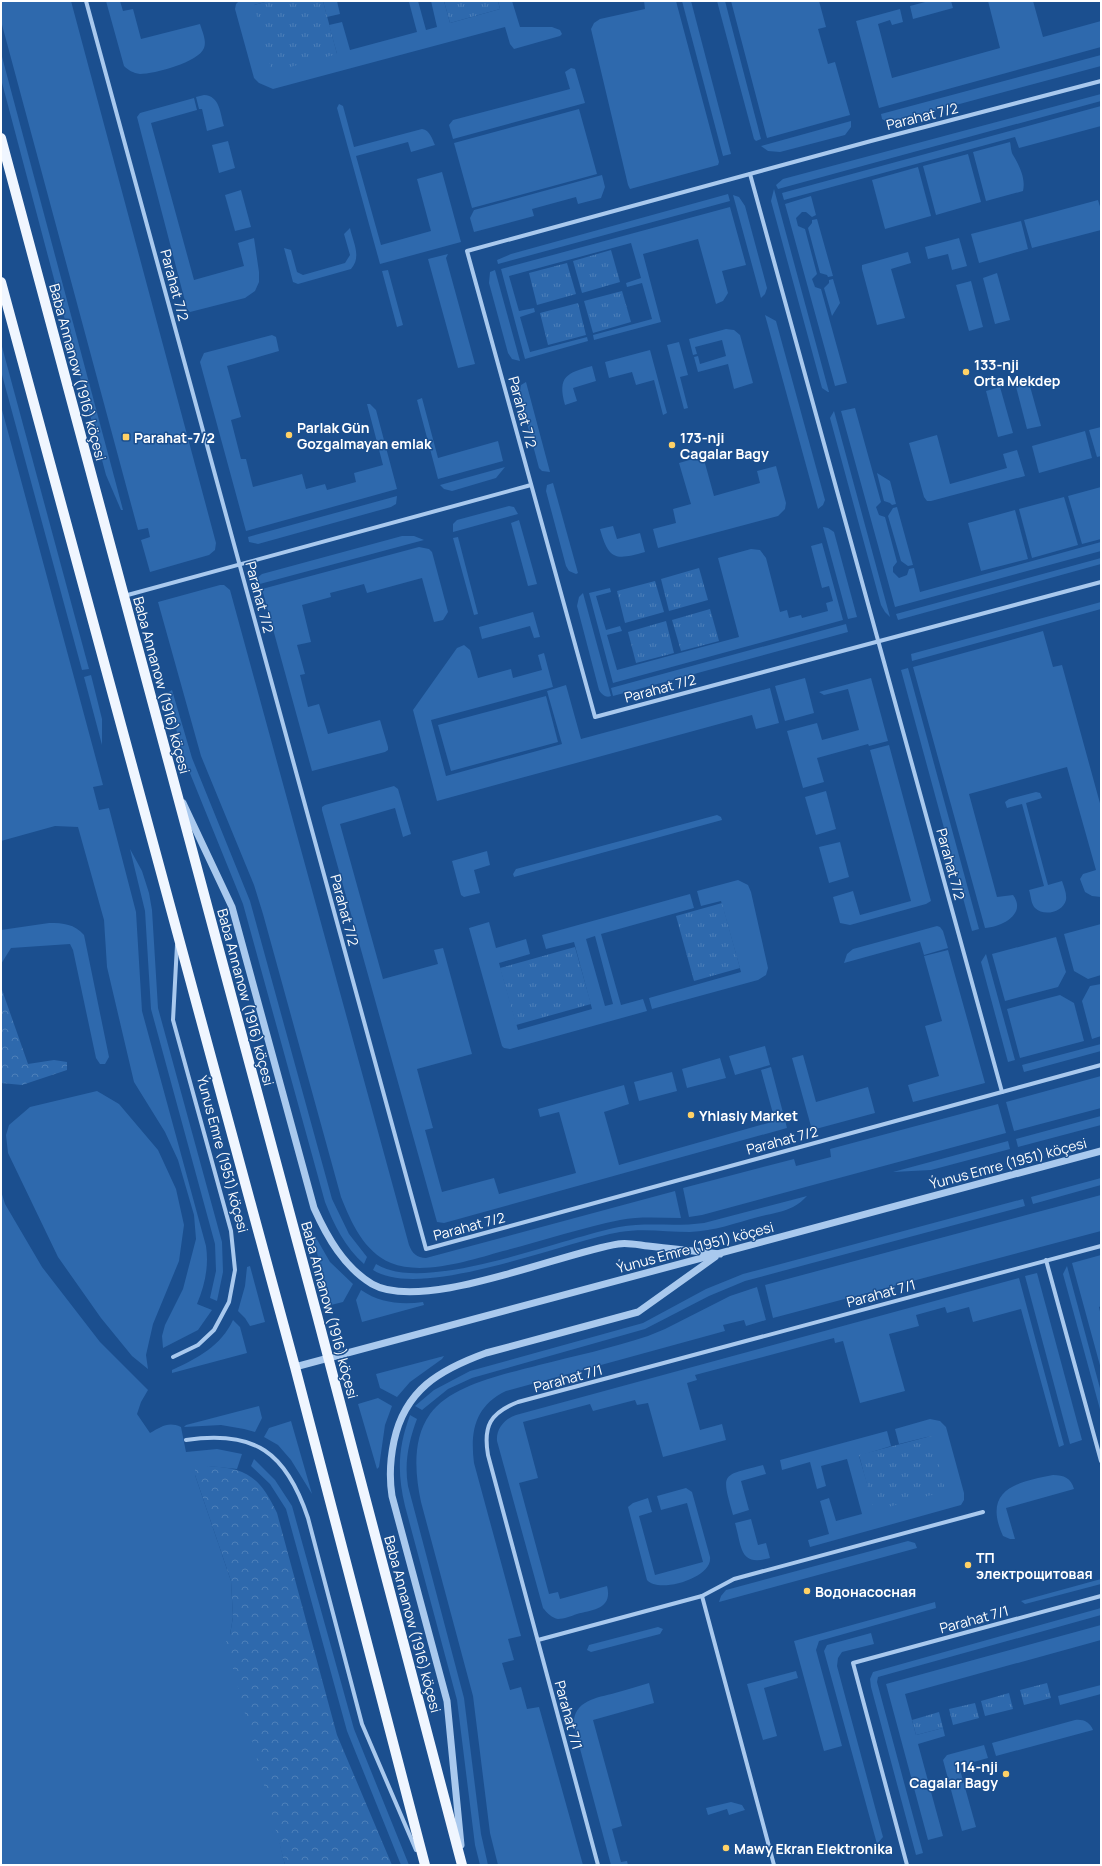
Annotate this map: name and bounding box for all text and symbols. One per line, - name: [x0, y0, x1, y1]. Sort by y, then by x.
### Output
- street label: Parahat 7/2: [884, 98, 960, 134]
- street label: Parahat 7/2: [156, 247, 194, 323]
- street label: Baba Annanow (1916) köçesi: [45, 281, 111, 463]
- place label: 133-nji Orta Mekdep: [974, 355, 1061, 390]
- marker: 133-nji Orta Mekdep: [961, 367, 971, 377]
- street label: Parahat 7/2: [504, 374, 542, 450]
- place label: Parlak Gün Gozgalmayan emlak: [297, 418, 432, 453]
- place label: Parahat-7/2: [134, 428, 215, 447]
- place label: 173-nji Cagalar Bagy: [680, 428, 769, 463]
- marker: Parlak Gün Gozgalmayan emlak: [284, 430, 294, 440]
- marker: Parahat-7/2: [121, 432, 131, 442]
- marker: 173-nji Cagalar Bagy: [667, 440, 677, 450]
- street label: Parahat 7/2: [241, 559, 279, 635]
- street label: Baba Annanow (1916) köçesi: [129, 594, 195, 776]
- street label: Parahat 7/2: [622, 669, 698, 707]
- street label: Parahat 7/2: [932, 826, 970, 902]
- street label: Parahat 7/2: [326, 872, 364, 948]
- street label: Baba Annanow (1916) köçesi: [213, 906, 279, 1088]
- street label: Ýunus Emre (1951) köçesi: [193, 1073, 253, 1235]
- place label: Yhlasly Market: [699, 1106, 798, 1125]
- marker: Yhlasly Market: [686, 1110, 696, 1120]
- street label: Parahat 7/2: [744, 1121, 820, 1159]
- street label: Ýunus Emre (1951) köçesi: [927, 1133, 1089, 1193]
- street label: Parahat 7/2: [431, 1207, 507, 1245]
- street label: Ýunus Emre (1951) köçesi: [614, 1217, 776, 1277]
- street label: Baba Annanow (1916) köçesi: [297, 1219, 363, 1401]
- street label: Parahat 7/1: [844, 1275, 918, 1311]
- street label: Parahat 7/1: [531, 1360, 605, 1396]
- street label: Baba Annanow (1916) köçesi: [380, 1533, 446, 1715]
- place label: ТП электрощитовая: [976, 1548, 1093, 1583]
- marker: ТП электрощитовая: [963, 1560, 973, 1570]
- place label: Водонасосная: [815, 1582, 916, 1601]
- marker: Водонасосная: [802, 1586, 812, 1596]
- street label: Parahat 7/1: [937, 1601, 1011, 1637]
- street label: Parahat 7/1: [551, 1678, 587, 1752]
- place label: 114-nji Cagalar Bagy: [909, 1757, 998, 1792]
- marker: 114-nji Cagalar Bagy: [1001, 1769, 1011, 1779]
- place label: Mawy Ekran Elektronika: [734, 1839, 893, 1858]
- marker: Mawy Ekran Elektronika: [721, 1843, 731, 1853]

